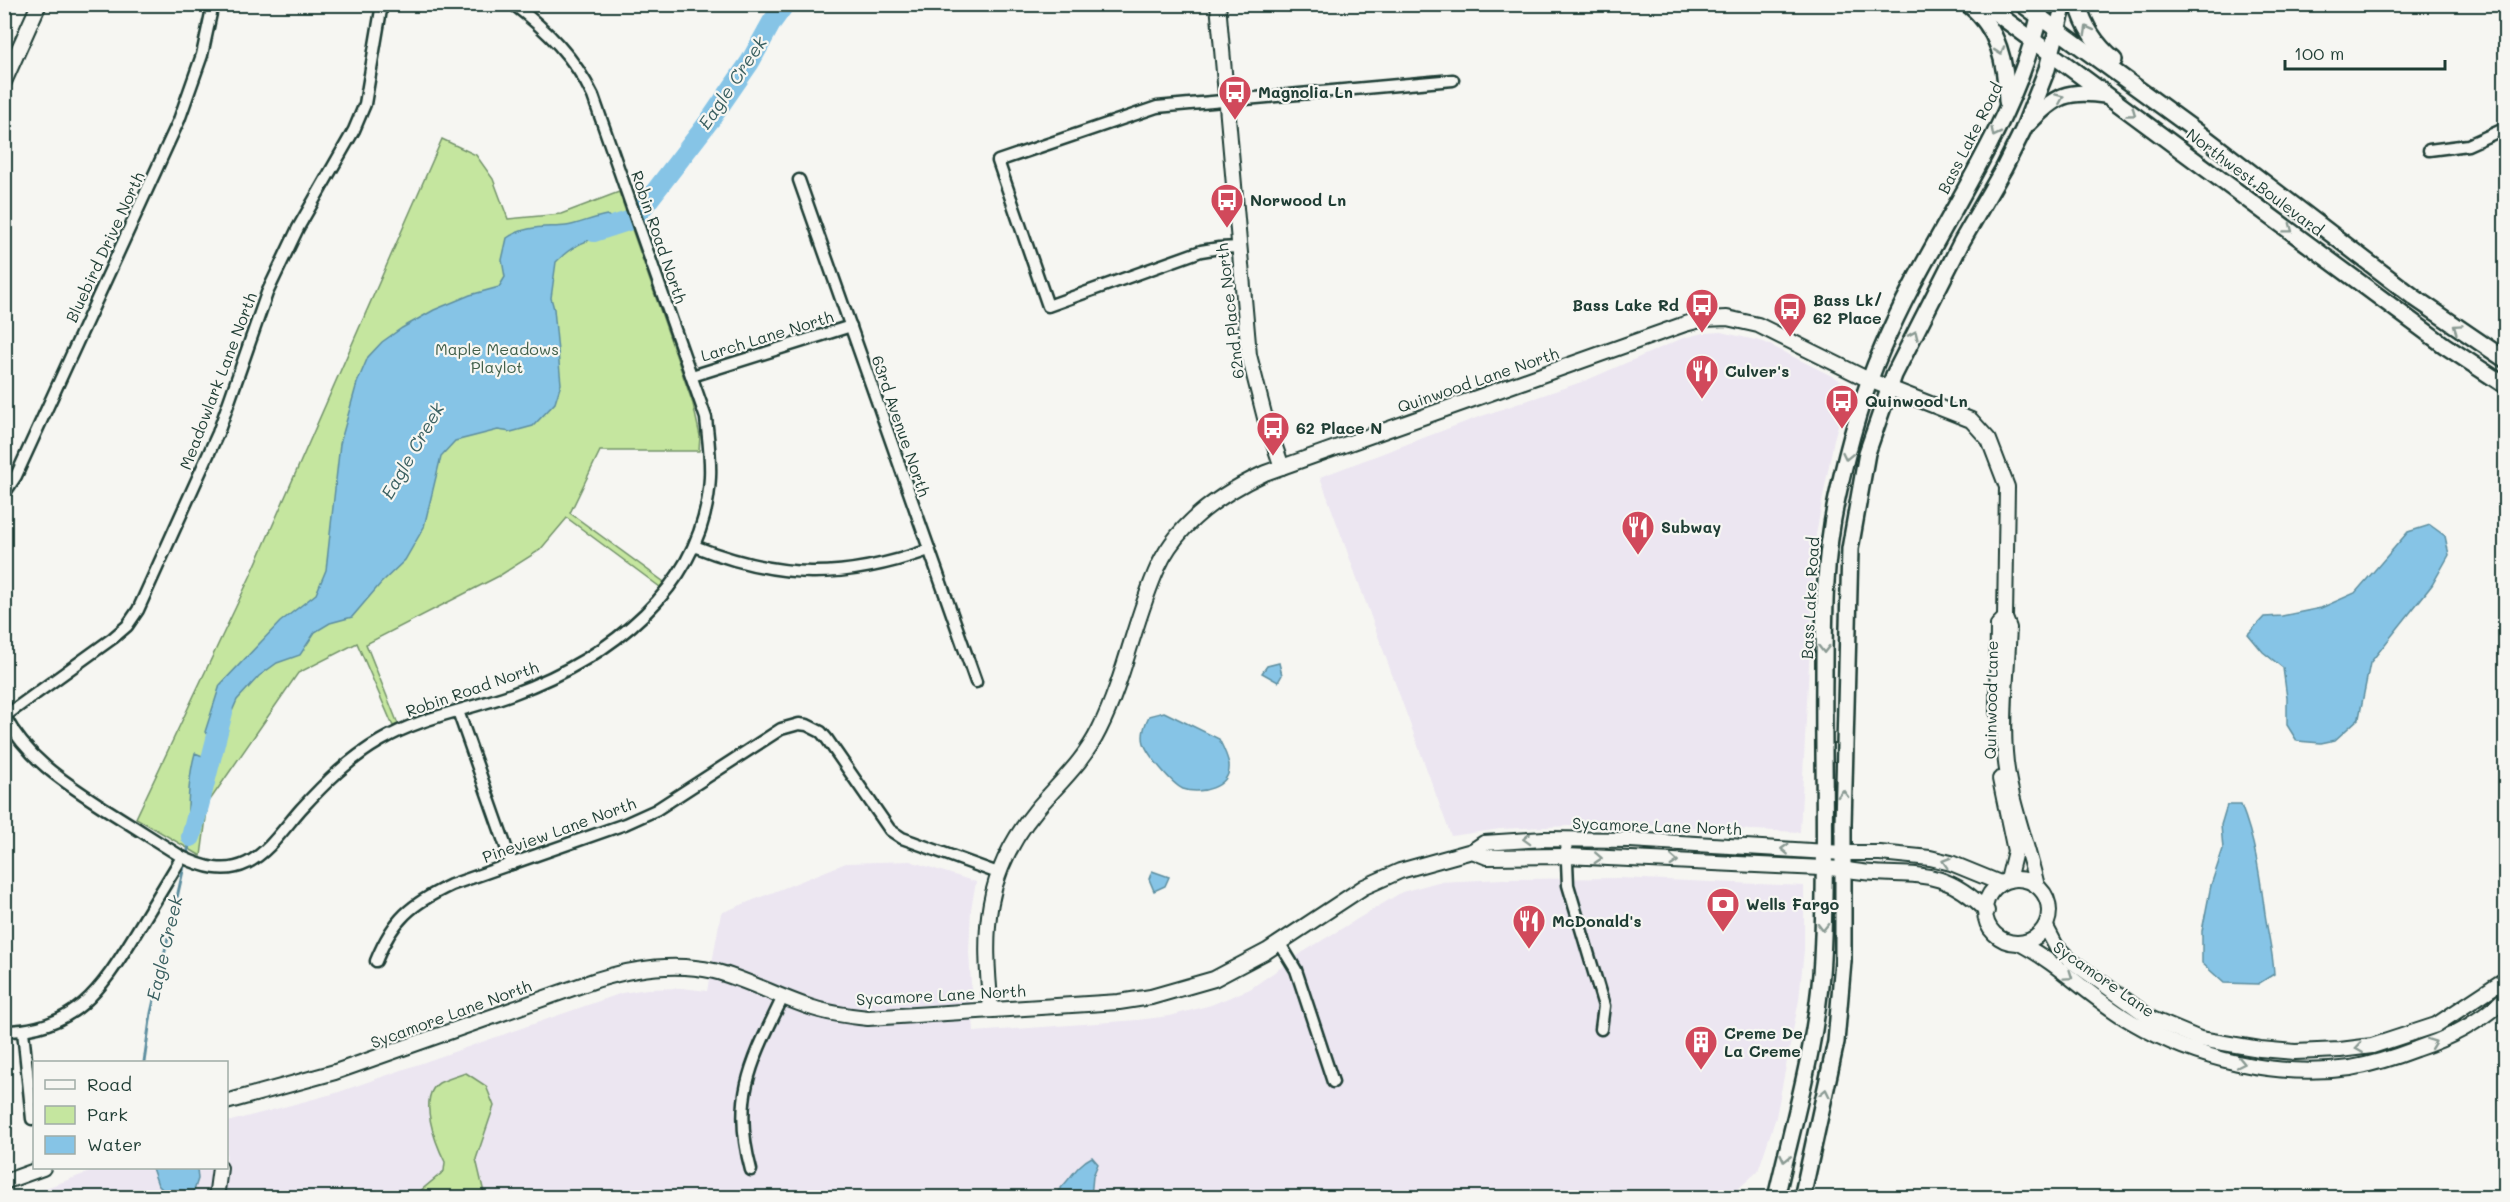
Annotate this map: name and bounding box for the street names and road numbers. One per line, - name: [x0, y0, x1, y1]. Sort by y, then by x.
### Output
- street label: Bass Lake Road: [1932, 79, 2007, 197]
- street label: Northwest Boulevard: [2183, 123, 2328, 240]
- street label: Bluebird Drive North: [60, 168, 149, 325]
- street label: Robin Road North: [627, 168, 692, 306]
- street label: 62nd Place North: [1211, 242, 1248, 380]
- street label: Meadowlark Lane North: [174, 289, 261, 472]
- street label: Larch Lane North: [698, 305, 836, 366]
- street label: Quinwood Lane North: [1394, 342, 1561, 417]
- street label: 63rd Avenue North: [867, 352, 936, 499]
- street label: Bass Lake Road: [1796, 536, 1823, 660]
- street label: Quinwood Lane: [1979, 640, 2002, 760]
- street label: Robin Road North: [403, 656, 541, 721]
- street label: Pineview Lane North: [479, 792, 638, 867]
- street label: Sycamore Lane North: [1572, 812, 1742, 839]
- street label: Sycamore Lane: [2049, 936, 2159, 1021]
- street label: Sycamore Lane North: [368, 975, 534, 1052]
- street label: Sycamore Lane North: [856, 980, 1026, 1009]

